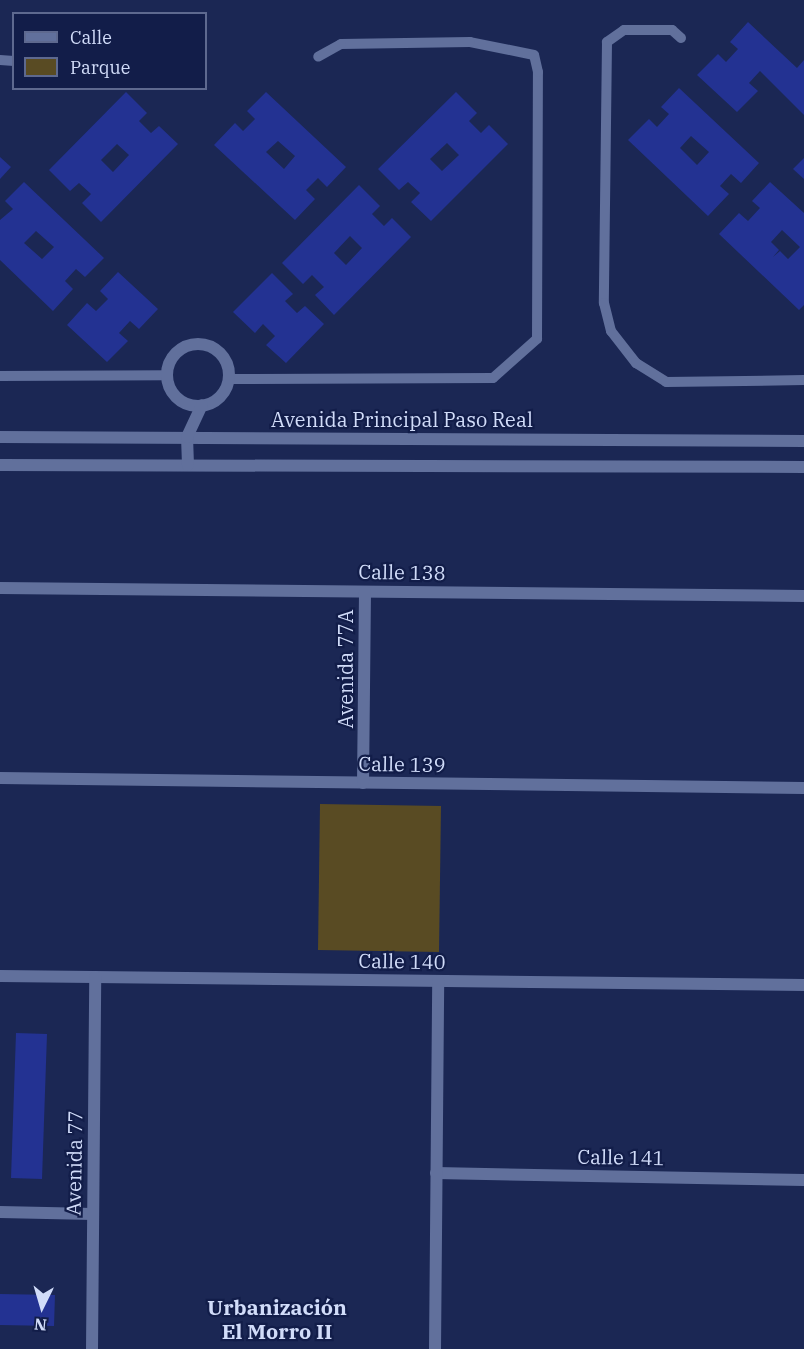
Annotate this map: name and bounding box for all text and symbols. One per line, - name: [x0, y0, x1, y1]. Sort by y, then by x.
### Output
- legend: [12, 12, 207, 90]
- text: Calle: [70, 26, 112, 49]
- text: Parque: [70, 56, 130, 79]
- street label: Avenida Principal Paso Real: [271, 407, 533, 431]
- street label: Calle 138: [358, 559, 446, 585]
- street label: Avenida 77A: [333, 610, 357, 728]
- street label: Calle 139: [358, 751, 446, 777]
- street label: Calle 140: [358, 948, 446, 974]
- street label: Avenida 77: [61, 1110, 87, 1216]
- street label: Calle 141: [577, 1144, 665, 1170]
- north arrow: [12, 1277, 72, 1337]
- district label: Urbanización El Morro II: [207, 1294, 347, 1344]
- text: N: [33, 1314, 48, 1335]

